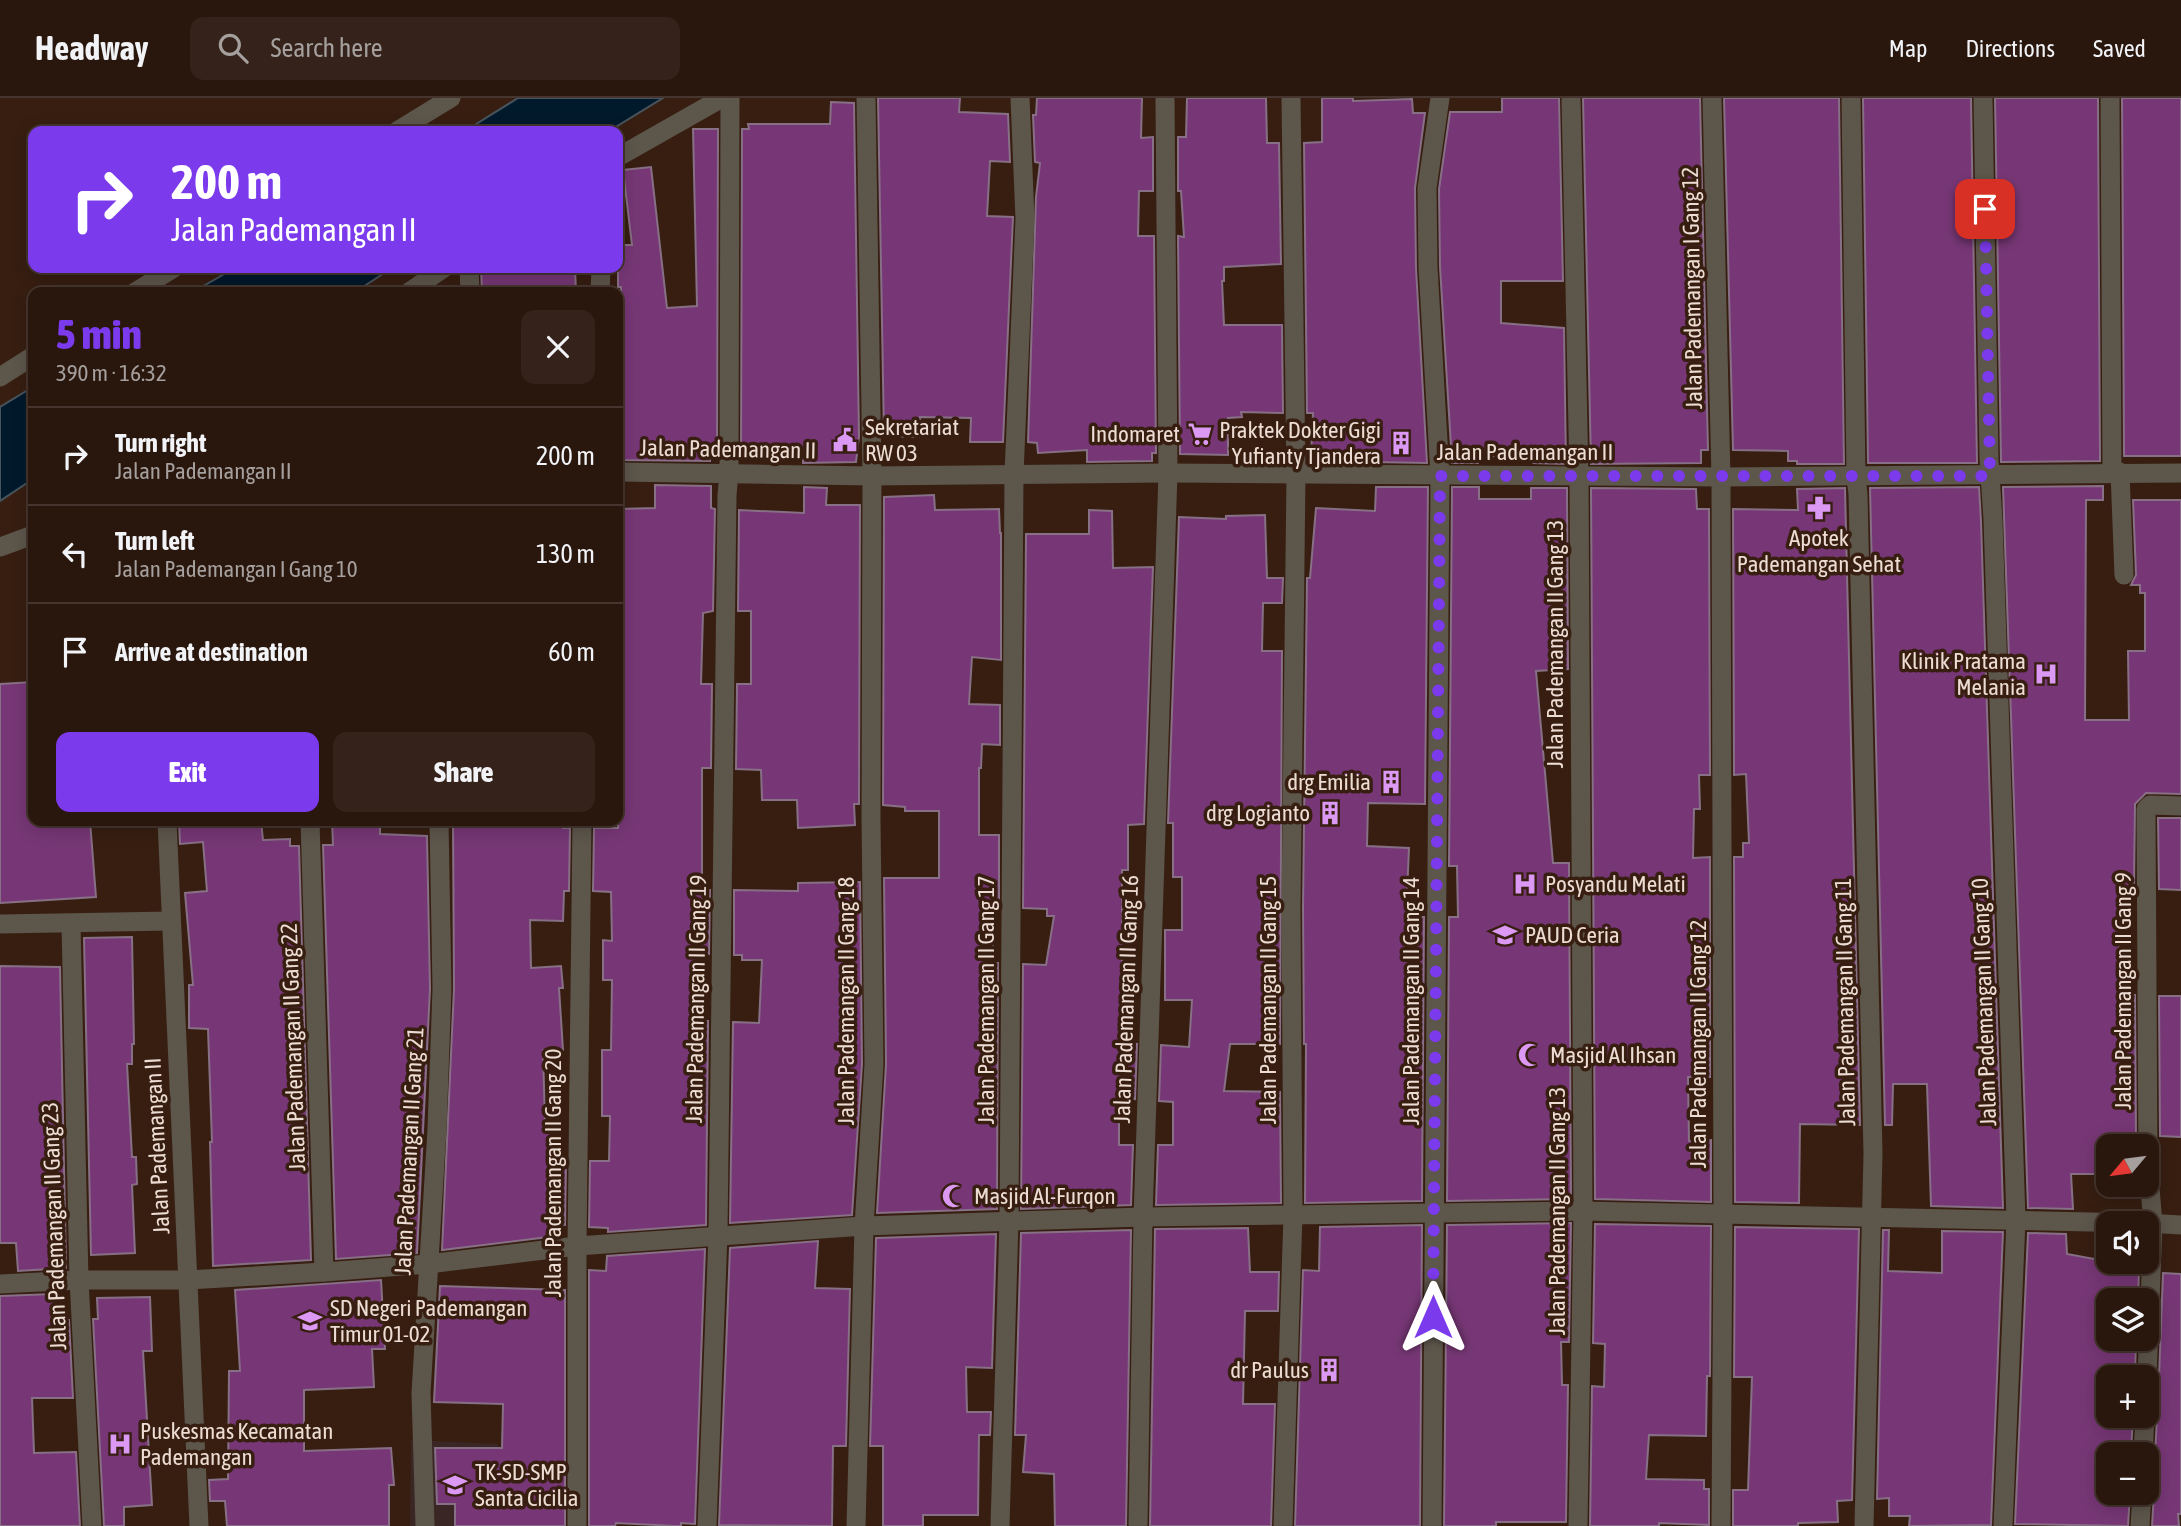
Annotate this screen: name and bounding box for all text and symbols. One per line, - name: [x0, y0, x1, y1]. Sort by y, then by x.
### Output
- search box: [190, 17, 680, 80]
- text: Headway: [35, 29, 148, 67]
- icon: search: [214, 29, 252, 67]
- text: Search here: [270, 33, 383, 63]
- text: Map: [1889, 35, 1927, 62]
- text: Directions: [1965, 35, 2055, 62]
- text: Saved: [2093, 35, 2146, 62]
- text: 200 m: [171, 153, 282, 209]
- icon: right: [56, 154, 147, 245]
- street label: Jalan Pademangan I Gang 12: [1677, 167, 1707, 409]
- pin: [1955, 179, 2015, 239]
- icon: arrive: [1966, 190, 2004, 228]
- text: Jalan Pademangan II: [171, 211, 417, 248]
- text: 5 min: [56, 310, 142, 358]
- button: close: [521, 310, 595, 384]
- text: 390 m · 16:32: [56, 360, 167, 386]
- place label: Sekretariat RW 03: [865, 414, 959, 466]
- place label: Praktek Dokter Gigi Yufianty Tjandera: [1219, 417, 1381, 469]
- supermarket icon: Indomaret: [1186, 420, 1214, 448]
- place label: Indomaret: [1090, 421, 1180, 447]
- public building icon: Sekretariat RW 03: [831, 426, 859, 454]
- text: Turn right: [115, 428, 206, 458]
- building icon: Praktek Dokter Gigi Yufianty Tjandera: [1387, 429, 1415, 457]
- street label: Jalan Pademangan II: [639, 434, 817, 464]
- icon: right: [56, 437, 94, 475]
- street label: Jalan Pademangan II: [1437, 439, 1613, 465]
- text: 200 m: [536, 441, 595, 471]
- text: Jalan Pademangan II: [115, 458, 292, 484]
- pharmacy icon: Apotek Pademangan Sehat: [1805, 494, 1833, 522]
- street label: Jalan Pademangan II Gang 13: [1542, 520, 1568, 768]
- place label: Apotek Pademangan Sehat: [1737, 525, 1901, 577]
- text: Turn left: [115, 526, 195, 556]
- icon: left: [56, 535, 94, 573]
- text: 130 m: [536, 539, 595, 569]
- text: Jalan Pademangan I Gang 10: [115, 556, 358, 582]
- icon: arrive: [56, 633, 94, 671]
- text: Arrive at destination: [115, 637, 308, 667]
- text: 60 m: [548, 637, 595, 667]
- place label: Klinik Pratama Melania: [1901, 648, 2026, 700]
- hospital icon: Klinik Pratama Melania: [2032, 660, 2060, 688]
- button: Exit: [56, 732, 319, 812]
- button: Share: [333, 732, 595, 812]
- building icon: drg Emilia: [1377, 768, 1405, 796]
- place label: drg Emilia: [1287, 769, 1371, 795]
- building icon: drg Logianto: [1316, 799, 1344, 827]
- place label: drg Logianto: [1206, 800, 1310, 826]
- hospital icon: Posyandu Melati: [1511, 870, 1539, 898]
- place label: Posyandu Melati: [1545, 871, 1686, 897]
- street label: Jalan Pademangan II Gang 9: [2110, 872, 2136, 1110]
- street label: Jalan Pademangan II Gang 16: [1109, 874, 1143, 1124]
- street label: Jalan Pademangan II Gang 19: [681, 875, 711, 1123]
- street label: Jalan Pademangan II Gang 17: [973, 876, 999, 1124]
- street label: Jalan Pademangan II Gang 15: [1255, 876, 1281, 1124]
- street label: Jalan Pademangan II Gang 18: [833, 877, 859, 1125]
- street label: Jalan Pademangan II Gang 14: [1398, 877, 1424, 1125]
- street label: Jalan Pademangan II Gang 10: [1967, 877, 2001, 1127]
- street label: Jalan Pademangan II Gang 11: [1830, 878, 1860, 1126]
- street label: Jalan Pademangan II Gang 12: [1685, 920, 1711, 1168]
- school or university icon: PAUD Ceria: [1491, 921, 1519, 949]
- street label: Jalan Pademangan II Gang 22: [276, 922, 310, 1172]
- place label: PAUD Ceria: [1525, 922, 1620, 948]
- street label: Jalan Pademangan II Gang 21: [390, 1026, 428, 1276]
- mosque icon: Masjid Al Ihsan: [1516, 1041, 1544, 1069]
- place label: Masjid Al Ihsan: [1550, 1042, 1676, 1068]
- street label: Jalan Pademangan II Gang 20: [540, 1049, 566, 1297]
- street label: Jalan Pademangan II: [139, 1057, 175, 1235]
- street label: Jalan Pademangan II Gang 13: [1544, 1087, 1570, 1335]
- street label: Jalan Pademangan II Gang 23: [37, 1101, 71, 1351]
- north arrow: [2096, 1134, 2160, 1197]
- map controls: [2096, 1134, 2159, 1505]
- mosque icon: Masjid Al-Furqon: [940, 1182, 968, 1210]
- place label: Masjid Al-Furqon: [974, 1183, 1116, 1209]
- button: sound: [2096, 1211, 2159, 1274]
- position arrow: [1396, 1280, 1470, 1354]
- button: layers: [2096, 1288, 2159, 1351]
- place label: SD Negeri Pademangan Timur 01-02: [330, 1295, 527, 1347]
- school or university icon: SD Negeri Pademangan Timur 01-02: [296, 1307, 324, 1335]
- building icon: dr Paulus: [1315, 1356, 1343, 1384]
- place label: dr Paulus: [1230, 1357, 1309, 1383]
- button: +: [2096, 1365, 2159, 1428]
- place label: Puskesmas Kecamatan Pademangan: [140, 1418, 333, 1470]
- hospital icon: Puskesmas Kecamatan Pademangan: [106, 1430, 134, 1458]
- button: −: [2096, 1442, 2159, 1505]
- place label: TK-SD-SMP Santa Cicilia: [475, 1459, 579, 1511]
- school or university icon: TK-SD-SMP Santa Cicilia: [441, 1471, 469, 1499]

